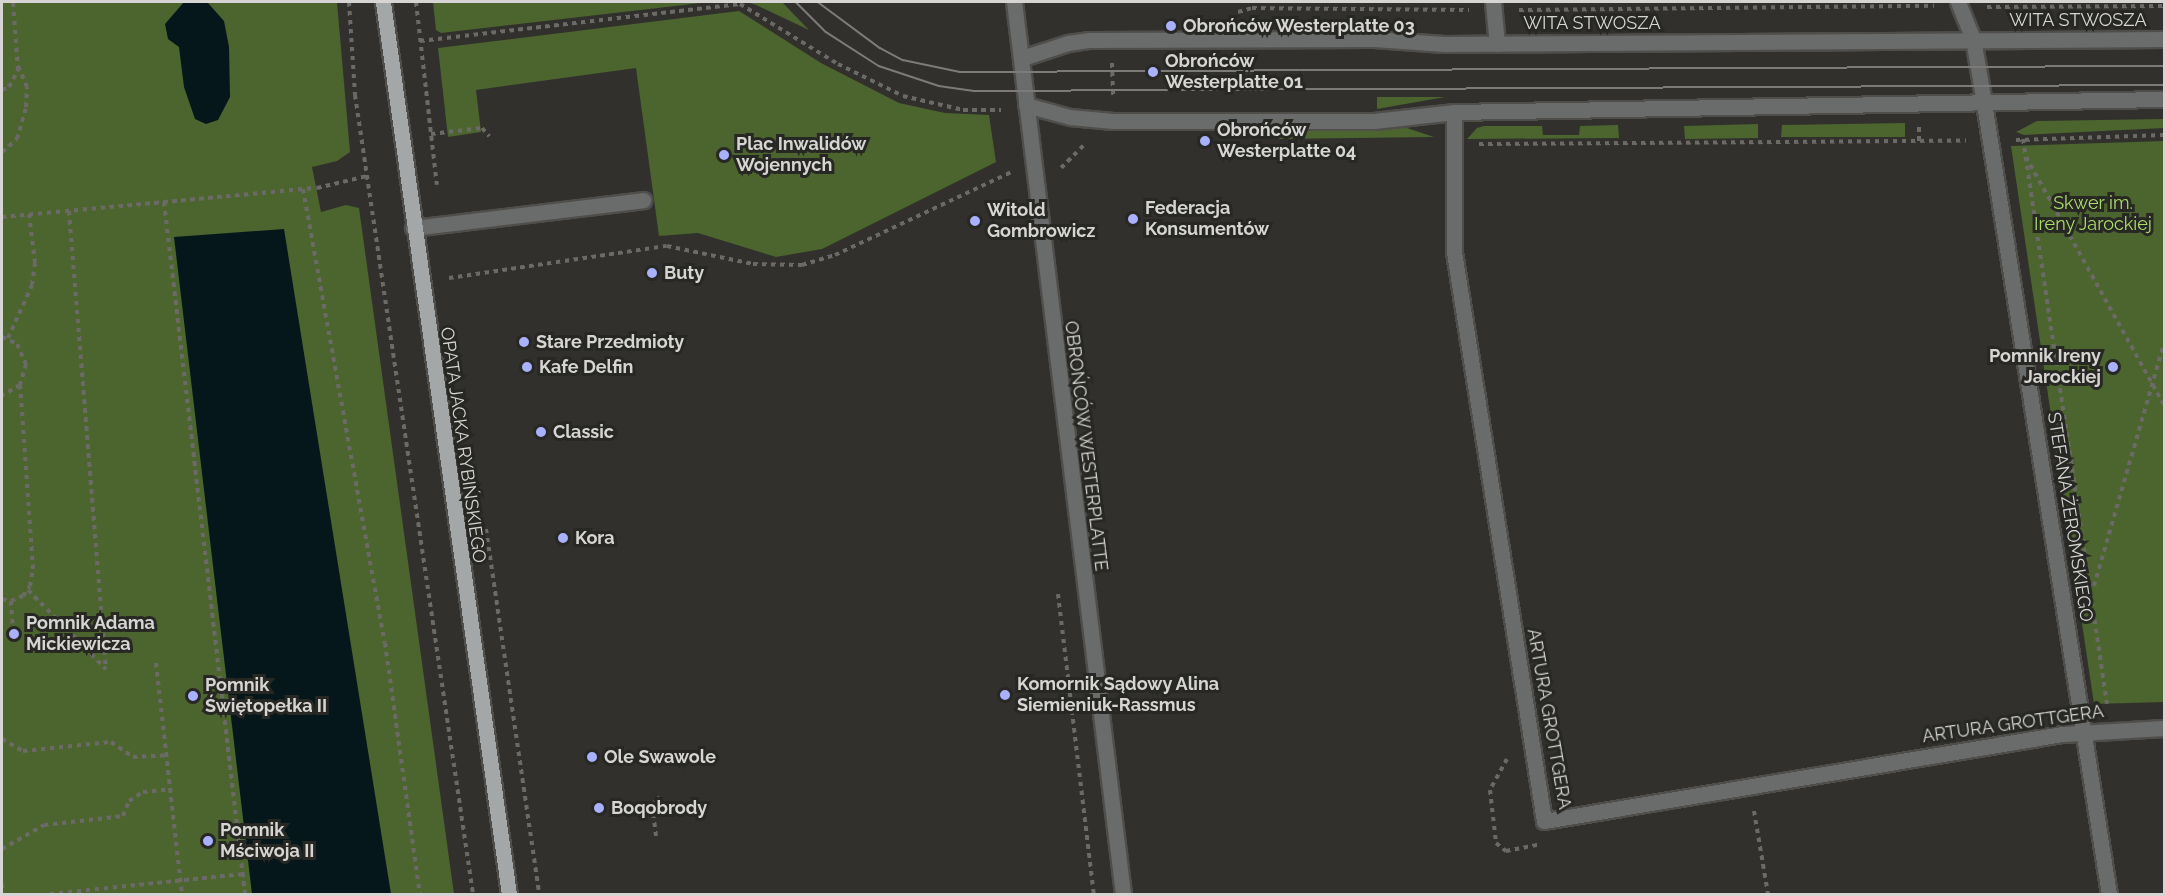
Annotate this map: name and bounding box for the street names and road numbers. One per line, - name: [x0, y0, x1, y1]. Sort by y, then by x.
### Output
- street label: WITA STWOSZA: [2009, 9, 2147, 31]
- street label: WITA STWOSZA: [1523, 12, 1661, 34]
- street label: OBROŃCÓW WESTERPLATTE: [1060, 319, 1112, 573]
- street label: OPATA JACKA RYBIŃSKIEGO: [436, 325, 490, 565]
- street label: STEFANA ŻEROMSKIEGO: [2043, 410, 2097, 624]
- street label: ARTURA GROTTGERA: [1522, 627, 1576, 811]
- street label: ARTURA GROTTGERA: [1921, 701, 2105, 747]

